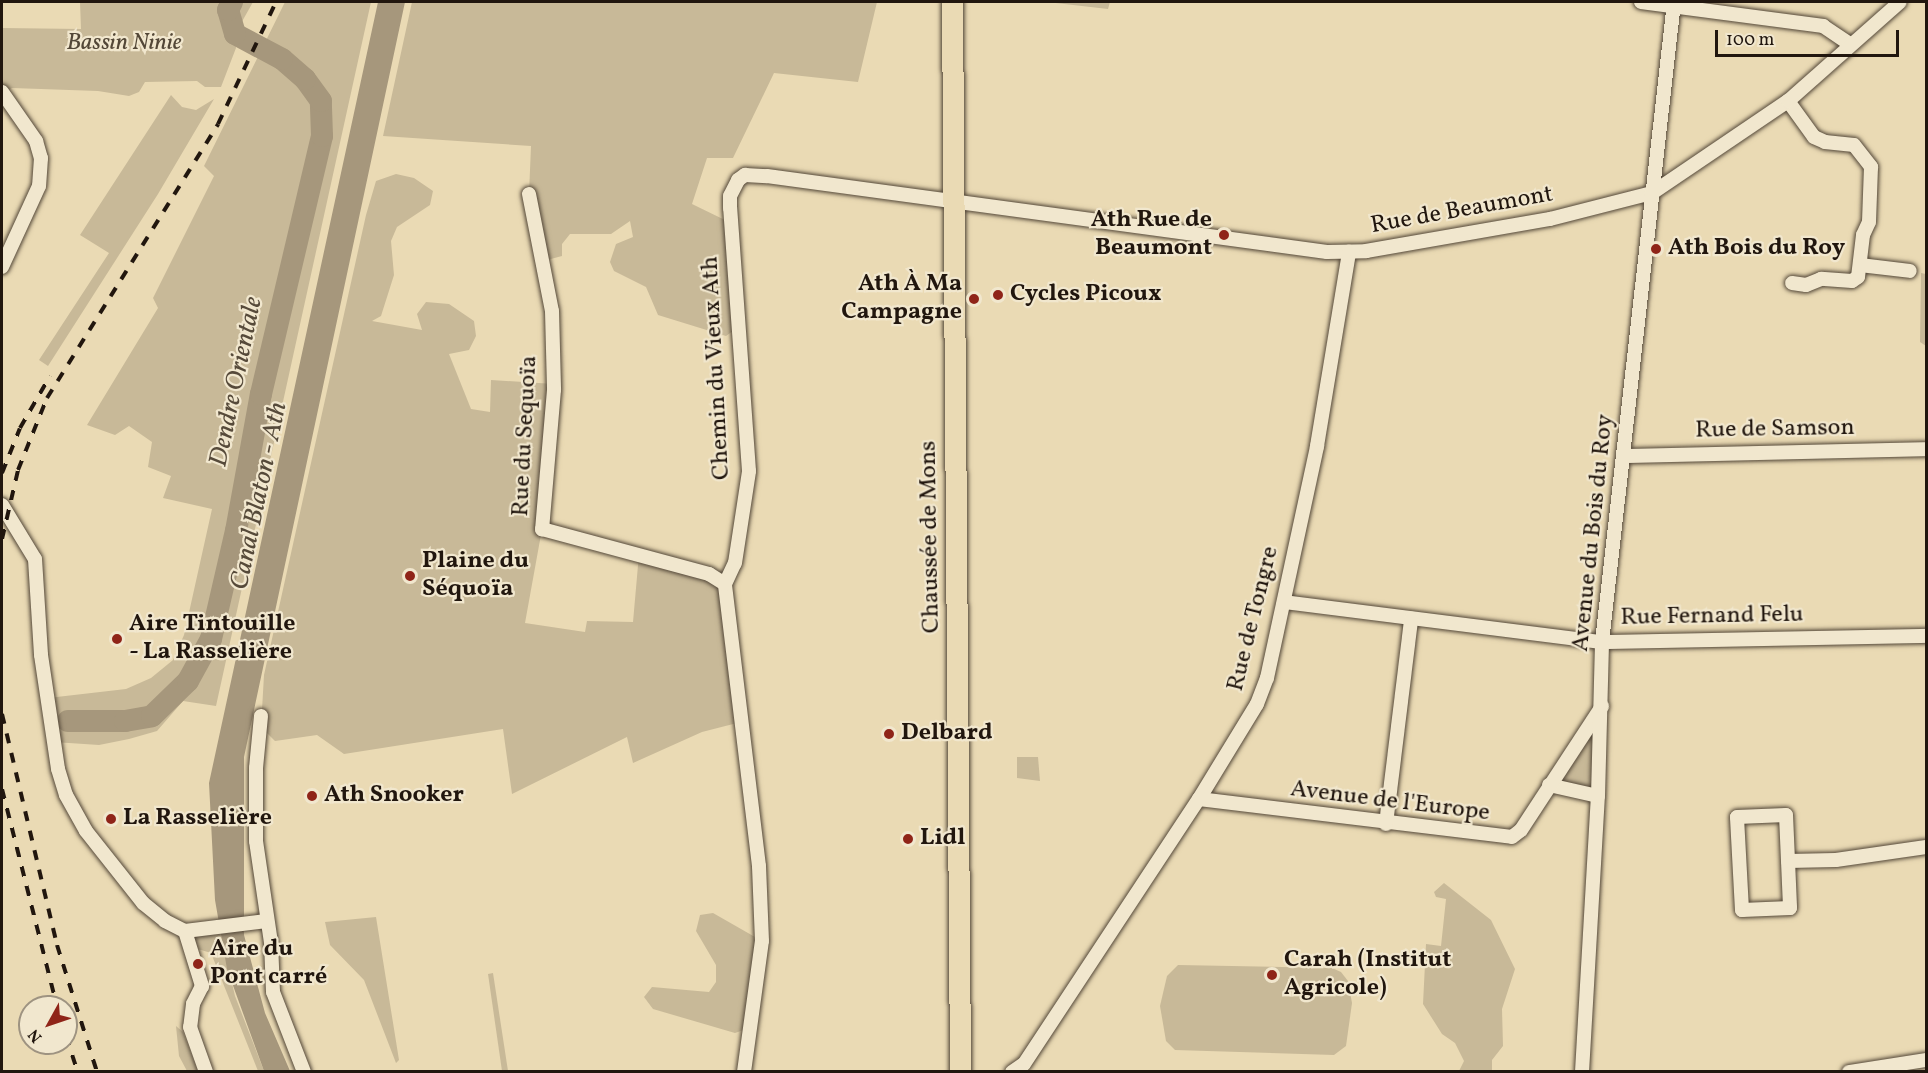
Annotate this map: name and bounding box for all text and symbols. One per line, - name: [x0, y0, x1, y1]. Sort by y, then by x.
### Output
- scale bar: [1718, 18, 1902, 56]
- text: 100 m: [1726, 28, 1775, 53]
- park label: Bassin Ninie: [67, 30, 181, 58]
- street label: Rue de Beaumont: [1369, 181, 1555, 241]
- place label: Ath Rue de Beaumont: [1091, 207, 1212, 263]
- marker: Ath Rue de Beaumont: [1217, 228, 1231, 242]
- place label: Ath Bois du Roy: [1668, 235, 1845, 263]
- marker: Ath Bois du Roy: [1649, 242, 1663, 256]
- street label: Chemin du Vieux Ath: [697, 255, 737, 481]
- place label: Ath À Ma Campagne: [841, 271, 962, 327]
- place label: Cycles Picoux: [1010, 281, 1162, 309]
- marker: Cycles Picoux: [991, 288, 1005, 302]
- marker: Ath À Ma Campagne: [967, 292, 981, 306]
- water label: Dendre Orientale: [204, 294, 270, 470]
- street label: Rue du Sequoïa: [507, 355, 545, 517]
- water label: Canal Blaton - Ath: [225, 399, 295, 593]
- street label: Avenue du Bois du Roy: [1567, 413, 1621, 653]
- street label: Rue de Samson: [1695, 414, 1855, 446]
- street label: Chaussée de Mons: [915, 441, 947, 633]
- street label: Rue de Tongre: [1222, 543, 1286, 695]
- place label: Plaine du Séquoïa: [422, 548, 529, 604]
- marker: Plaine du Séquoïa: [403, 569, 417, 583]
- street label: Rue Fernand Felu: [1620, 601, 1804, 633]
- place label: Aire Tintouille - La Rasselière: [129, 611, 296, 667]
- marker: Aire Tintouille - La Rasselière: [110, 632, 124, 646]
- place label: Delbard: [901, 720, 993, 748]
- marker: Delbard: [882, 727, 896, 741]
- street label: Avenue de l'Europe: [1289, 775, 1491, 829]
- place label: Ath Snooker: [324, 782, 464, 810]
- marker: Ath Snooker: [305, 789, 319, 803]
- place label: La Rasselière: [123, 805, 272, 833]
- marker: La Rasselière: [104, 812, 118, 826]
- place label: Lidl: [920, 825, 965, 853]
- marker: Lidl: [901, 832, 915, 846]
- place label: Aire du Pont carré: [210, 936, 327, 992]
- place label: Carah (Institut Agricole): [1284, 947, 1451, 1003]
- marker: Aire du Pont carré: [191, 957, 205, 971]
- marker: Carah (Institut Agricole): [1265, 968, 1279, 982]
- north arrow: [18, 995, 78, 1055]
- text: N: [24, 1024, 48, 1047]

